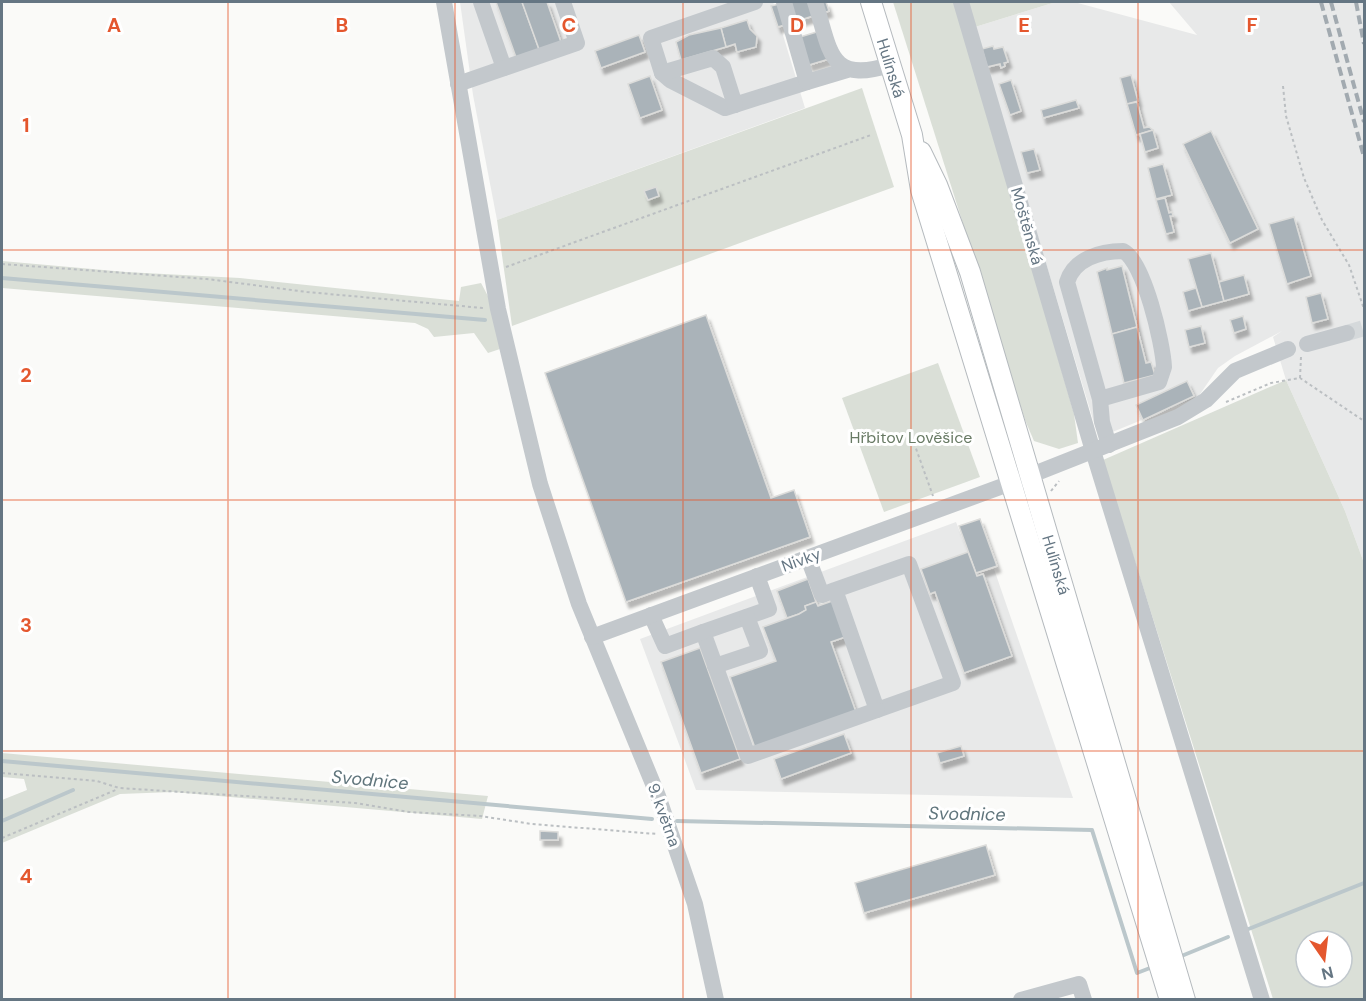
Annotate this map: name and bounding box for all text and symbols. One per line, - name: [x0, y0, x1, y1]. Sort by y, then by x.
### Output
- text: A: [107, 12, 121, 38]
- text: B: [336, 12, 348, 38]
- text: C: [562, 12, 576, 38]
- text: D: [790, 12, 804, 38]
- text: E: [1018, 12, 1030, 38]
- text: F: [1246, 12, 1258, 38]
- street label: Hulínská: [872, 36, 910, 100]
- text: 1: [22, 112, 30, 138]
- street label: Moštěnská: [1006, 185, 1048, 267]
- text: 2: [20, 362, 32, 388]
- park label: Hřbitov Lověšice: [850, 427, 972, 448]
- street label: Hulínská: [1038, 532, 1075, 597]
- street label: Nivky: [778, 543, 824, 577]
- text: 3: [20, 612, 32, 638]
- water label: Svodnice: [331, 765, 409, 795]
- street label: 9. května: [643, 780, 685, 850]
- water label: Svodnice: [928, 801, 1006, 827]
- text: 4: [20, 863, 33, 889]
- north arrow: [1294, 929, 1354, 989]
- text: N: [1319, 961, 1336, 985]

